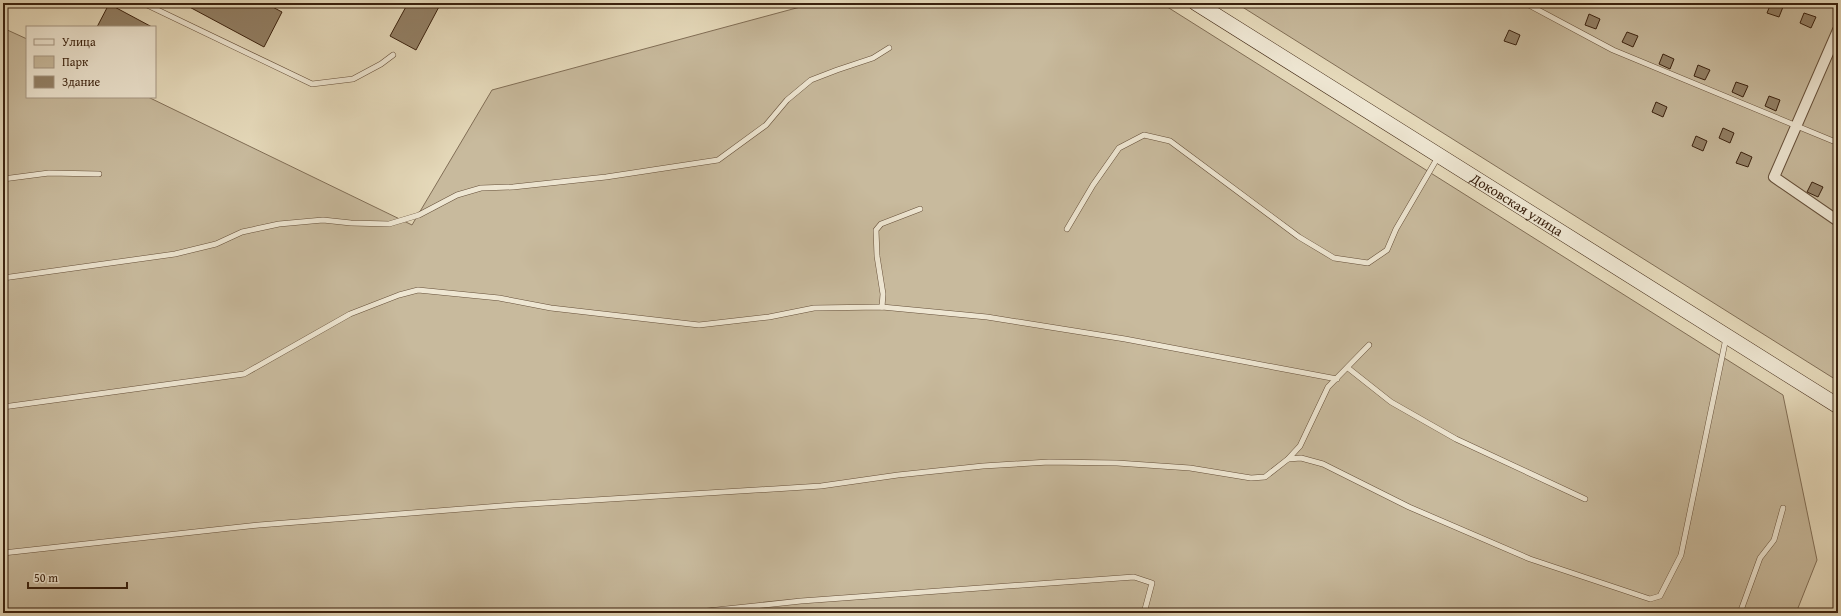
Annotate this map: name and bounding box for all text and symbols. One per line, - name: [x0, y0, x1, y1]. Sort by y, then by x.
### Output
- legend: [26, 26, 156, 98]
- text: Улица: [62, 33, 96, 50]
- text: Парк: [62, 53, 89, 70]
- text: Здание: [62, 73, 101, 90]
- street label: Доковская улица: [1466, 167, 1567, 241]
- scale bar: [28, 564, 127, 590]
- text: 50 m: [34, 569, 58, 586]

